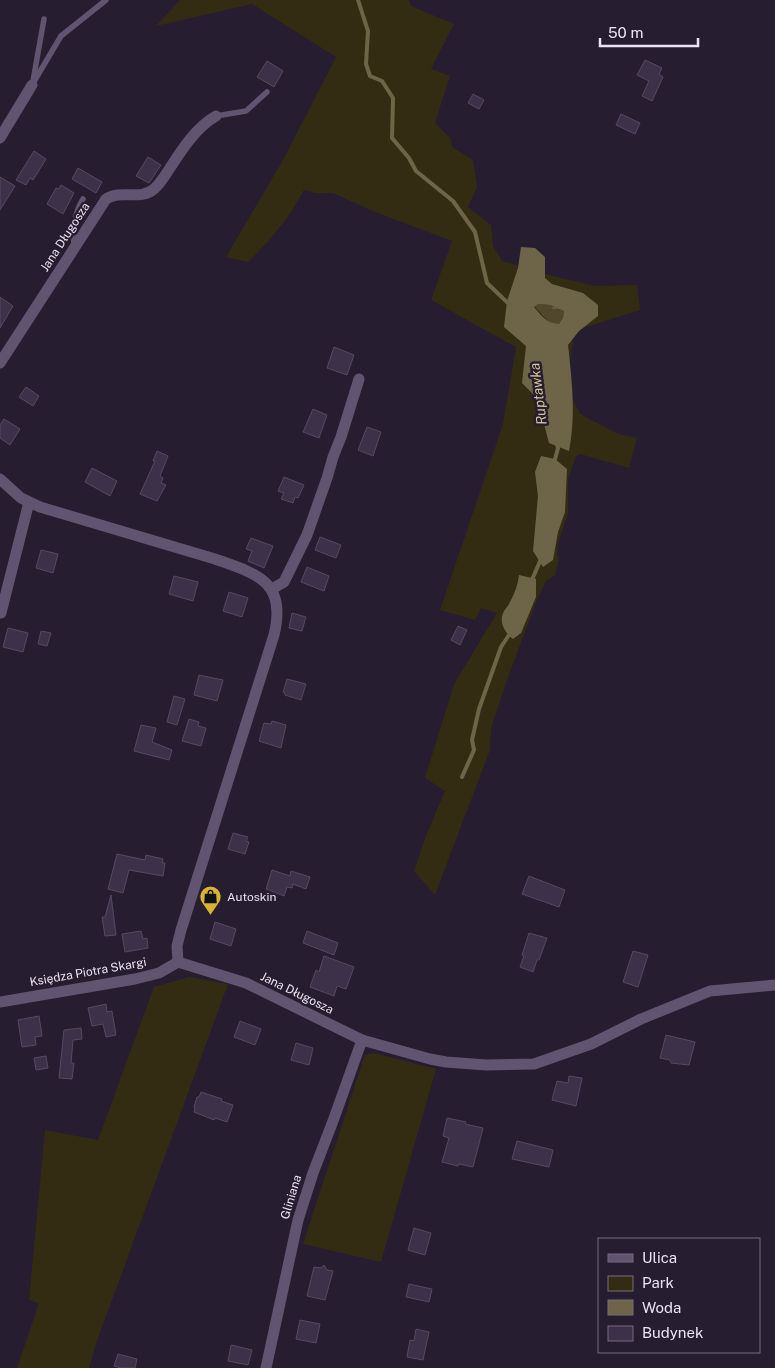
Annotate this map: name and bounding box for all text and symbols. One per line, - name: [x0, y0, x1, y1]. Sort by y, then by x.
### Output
- scale bar: [600, 15, 698, 47]
- text: 50 m: [608, 24, 643, 41]
- street label: Jana Długosza: [37, 200, 93, 274]
- water label: Ruptawka: [526, 362, 550, 426]
- shop icon: Autoskin: [199, 885, 223, 916]
- place label: Autoskin: [227, 890, 276, 904]
- street label: Księdza Piotra Skargi: [28, 955, 148, 989]
- street label: Jana Długosza: [258, 969, 336, 1017]
- street label: Gliniana: [278, 1173, 304, 1221]
- legend: [598, 1238, 760, 1353]
- text: Ulica: [642, 1249, 677, 1266]
- text: Park: [642, 1274, 674, 1291]
- text: Woda: [642, 1299, 681, 1316]
- text: Budynek: [642, 1324, 703, 1341]

